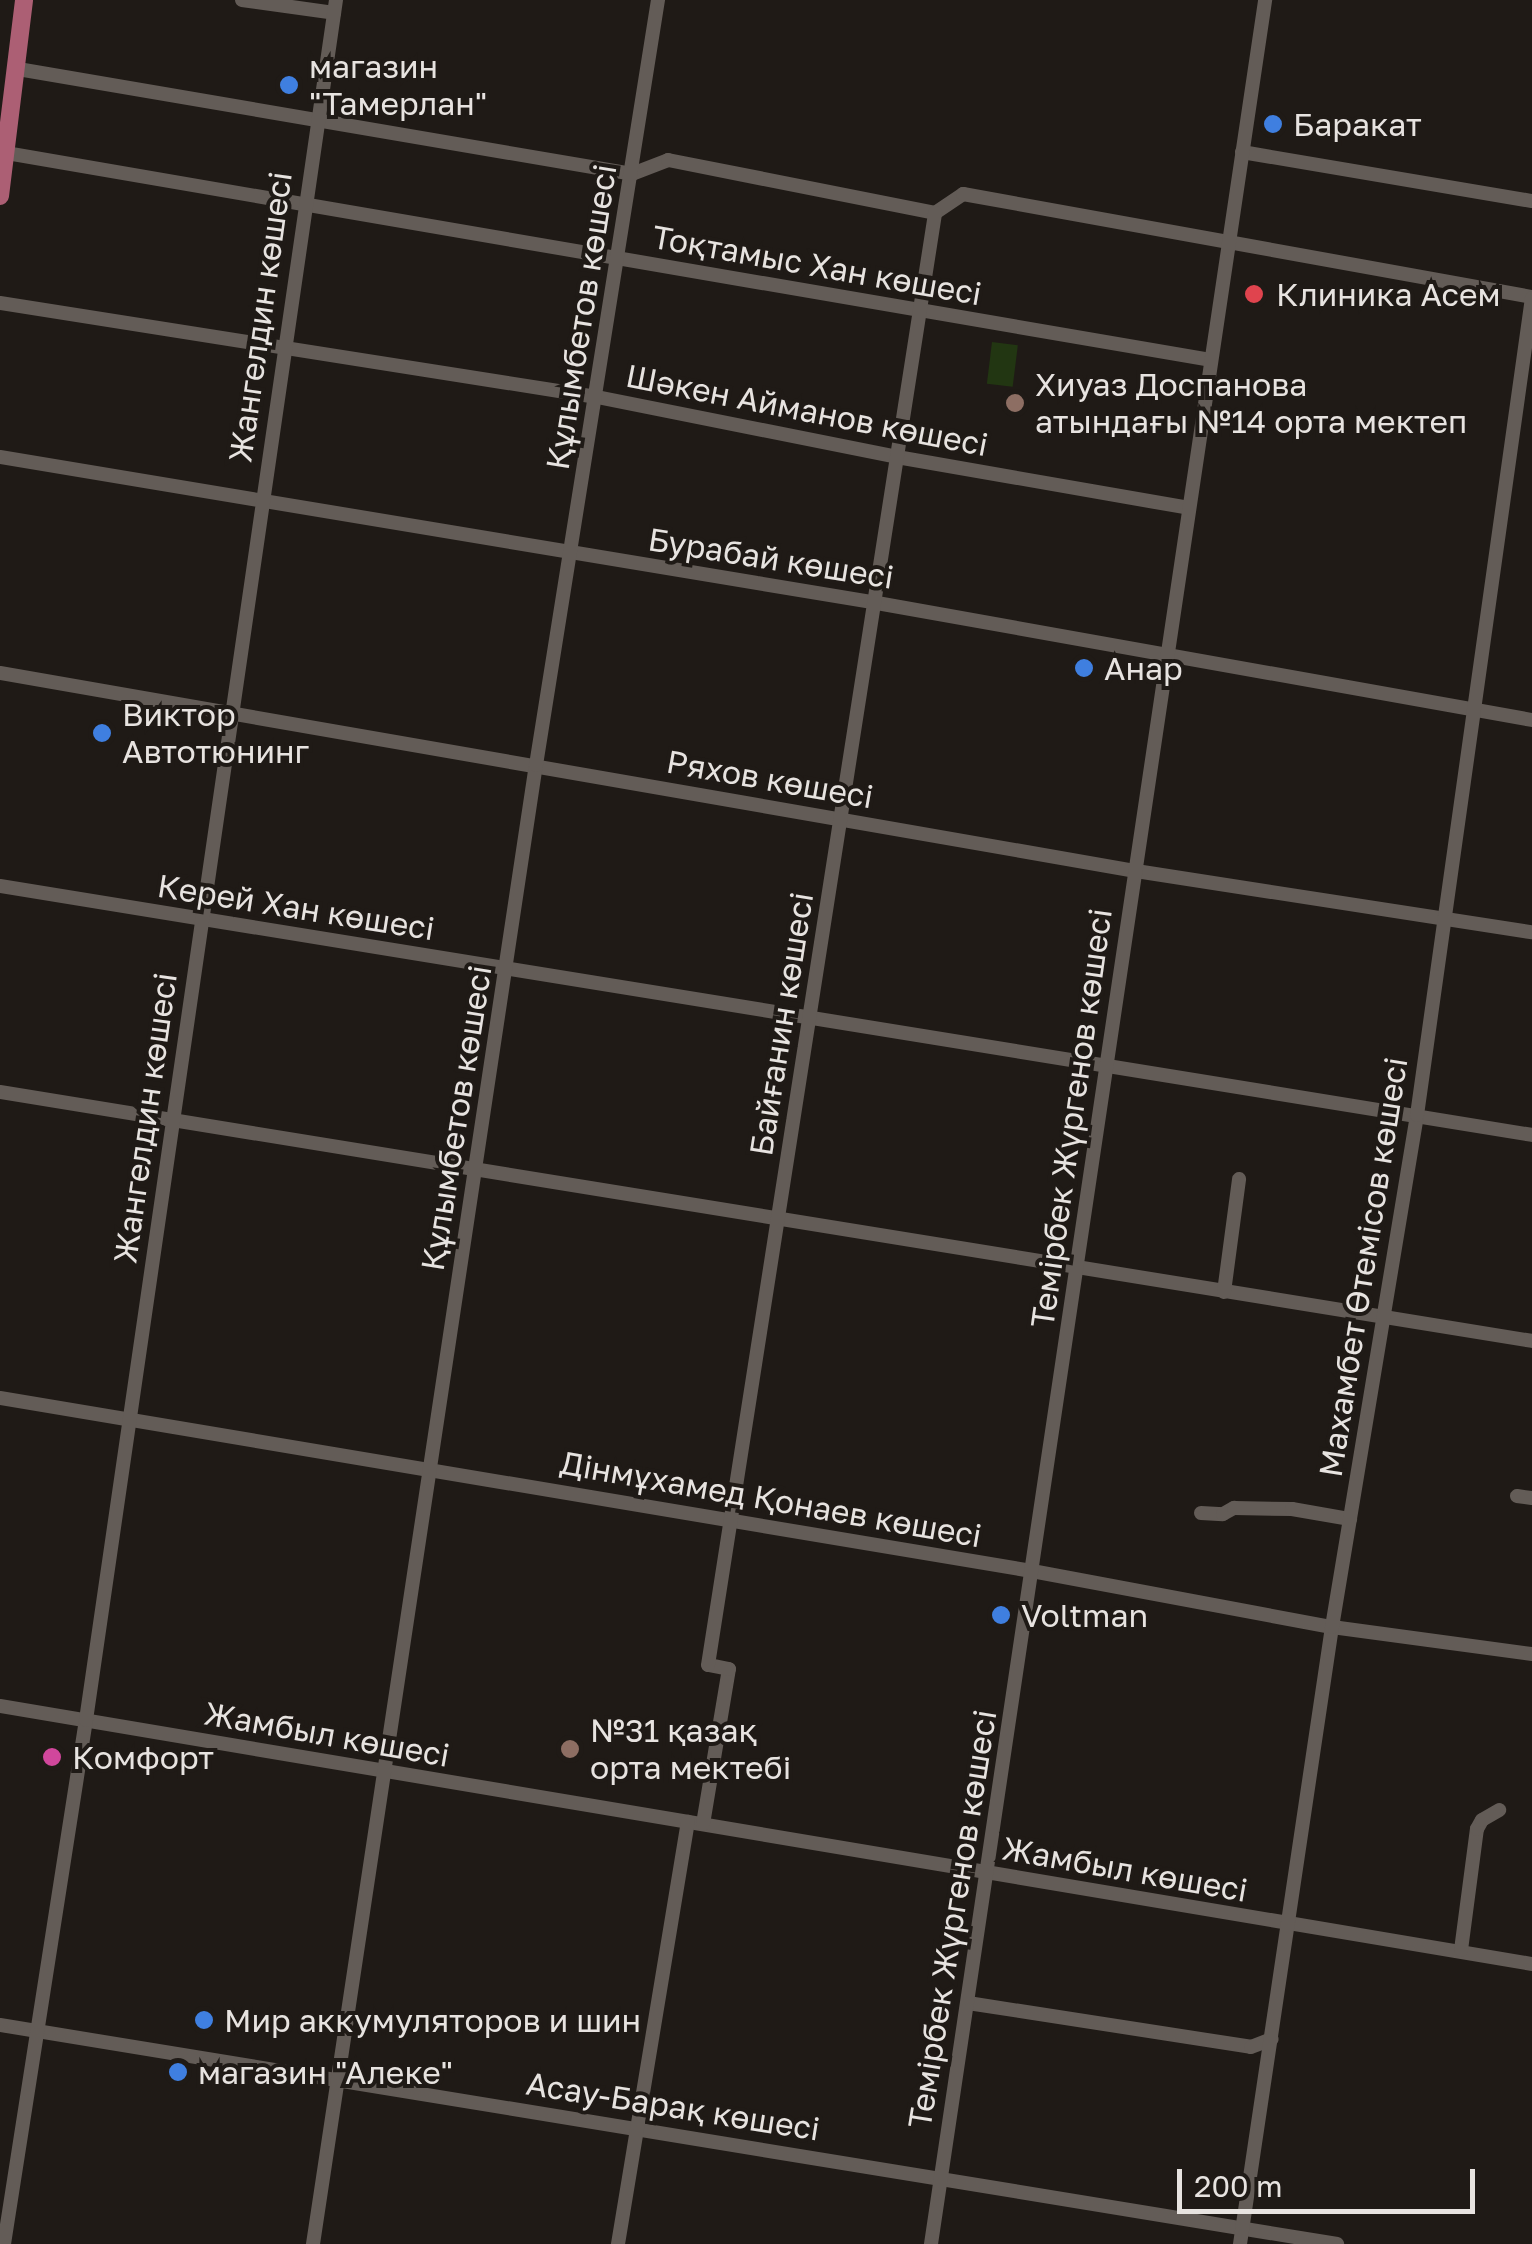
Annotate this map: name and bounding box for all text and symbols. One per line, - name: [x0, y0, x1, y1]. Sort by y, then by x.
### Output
- place label: магазин "Тамерлан": [309, 48, 487, 123]
- marker: магазин "Тамерлан": [278, 74, 300, 96]
- place label: Баракат: [1293, 105, 1422, 143]
- marker: Баракат: [1262, 113, 1284, 135]
- street label: Құлымбетов көшесі: [538, 162, 624, 472]
- street label: Жангелдин көшесі: [221, 169, 299, 465]
- street label: Тоқтамыс Хан көшесі: [649, 217, 985, 313]
- place label: Клиника Асем: [1276, 275, 1501, 313]
- marker: Клиника Асем: [1241, 281, 1267, 307]
- street label: Шәкен Айманов көшесі: [623, 356, 991, 464]
- place label: Хиуаз Доспанова атындағы №14 орта мектеп: [1035, 366, 1467, 441]
- marker: Хиуаз Доспанова атындағы №14 орта мектеп: [1004, 392, 1026, 414]
- street label: Бурабай көшесі: [645, 520, 897, 596]
- place label: Анар: [1104, 649, 1183, 687]
- marker: Анар: [1073, 657, 1095, 679]
- place label: Виктор Автотюнинг: [122, 696, 309, 771]
- marker: Виктор Автотюнинг: [91, 722, 113, 744]
- street label: Ряхов көшесі: [664, 742, 876, 816]
- street label: Керей Хан көшесі: [155, 866, 437, 948]
- street label: Байғанин көшесі: [741, 890, 821, 1158]
- street label: Темірбек Жүргенов көшесі: [1023, 906, 1119, 1330]
- street label: Құлымбетов көшесі: [413, 963, 499, 1273]
- street label: Жангелдин көшесі: [106, 970, 184, 1266]
- street label: Махамбет Өтемісов көшесі: [1311, 1054, 1415, 1480]
- street label: Дінмұхамед Қонаев көшесі: [557, 1443, 985, 1555]
- place label: Voltman: [1021, 1596, 1148, 1634]
- marker: Voltman: [990, 1604, 1012, 1626]
- street label: Жамбыл көшесі: [202, 1694, 452, 1774]
- street label: Темірбек Жүргенов көшесі: [900, 1707, 1004, 2131]
- place label: №31 қазақ орта мектебі: [590, 1712, 791, 1787]
- place label: Комфорт: [72, 1738, 214, 1776]
- marker: №31 қазақ орта мектебі: [559, 1738, 581, 1760]
- marker: Комфорт: [41, 1746, 63, 1768]
- street label: Жамбыл көшесі: [1000, 1829, 1250, 1909]
- place label: Мир аккумуляторов и шин: [224, 2001, 641, 2039]
- marker: Мир аккумуляторов и шин: [193, 2009, 215, 2031]
- place label: магазин "Алеке": [198, 2053, 453, 2091]
- marker: магазин "Алеке": [167, 2061, 189, 2083]
- street label: Асау-Барақ көшесі: [523, 2064, 823, 2148]
- scale bar: [1182, 2149, 1480, 2211]
- text: 200 m: [1194, 2168, 1283, 2204]

